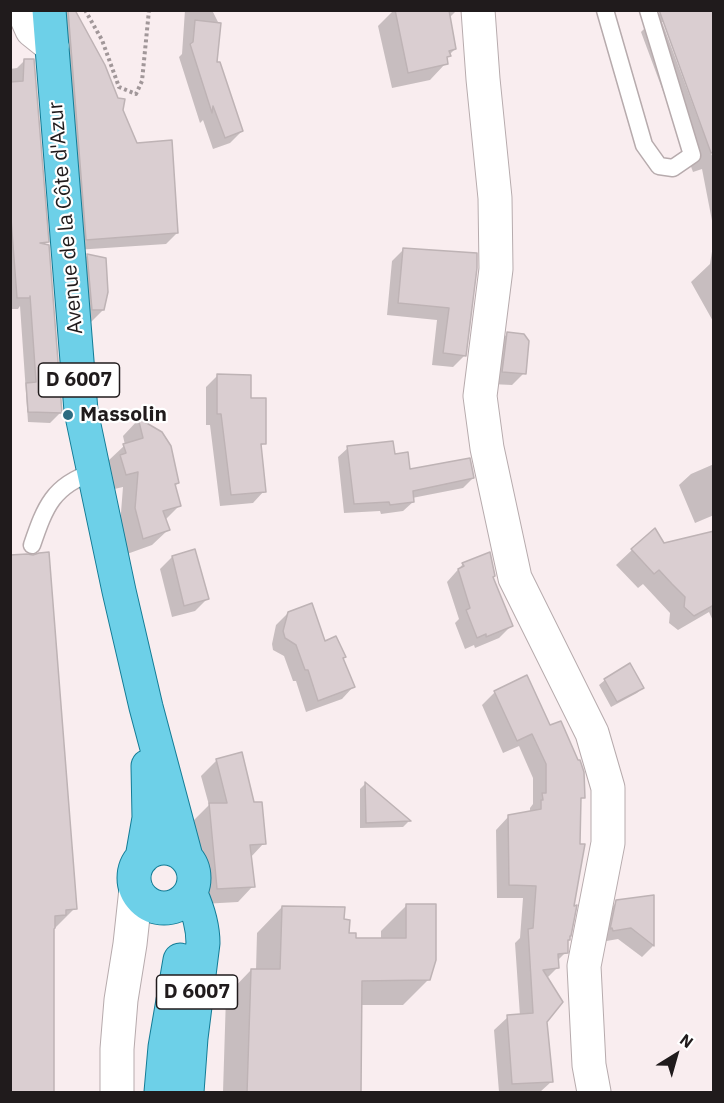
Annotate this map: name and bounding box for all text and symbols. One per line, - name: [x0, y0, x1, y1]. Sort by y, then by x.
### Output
- street label: Avenue de la Côte d'Azur: [43, 101, 89, 335]
- road number: D 6007: [38, 363, 119, 397]
- place label: Massolin: [80, 402, 167, 428]
- marker: Massolin: [61, 408, 75, 422]
- road number: D 6007: [156, 975, 238, 1009]
- north arrow: [646, 1025, 706, 1085]
- text: N: [676, 1029, 697, 1052]

